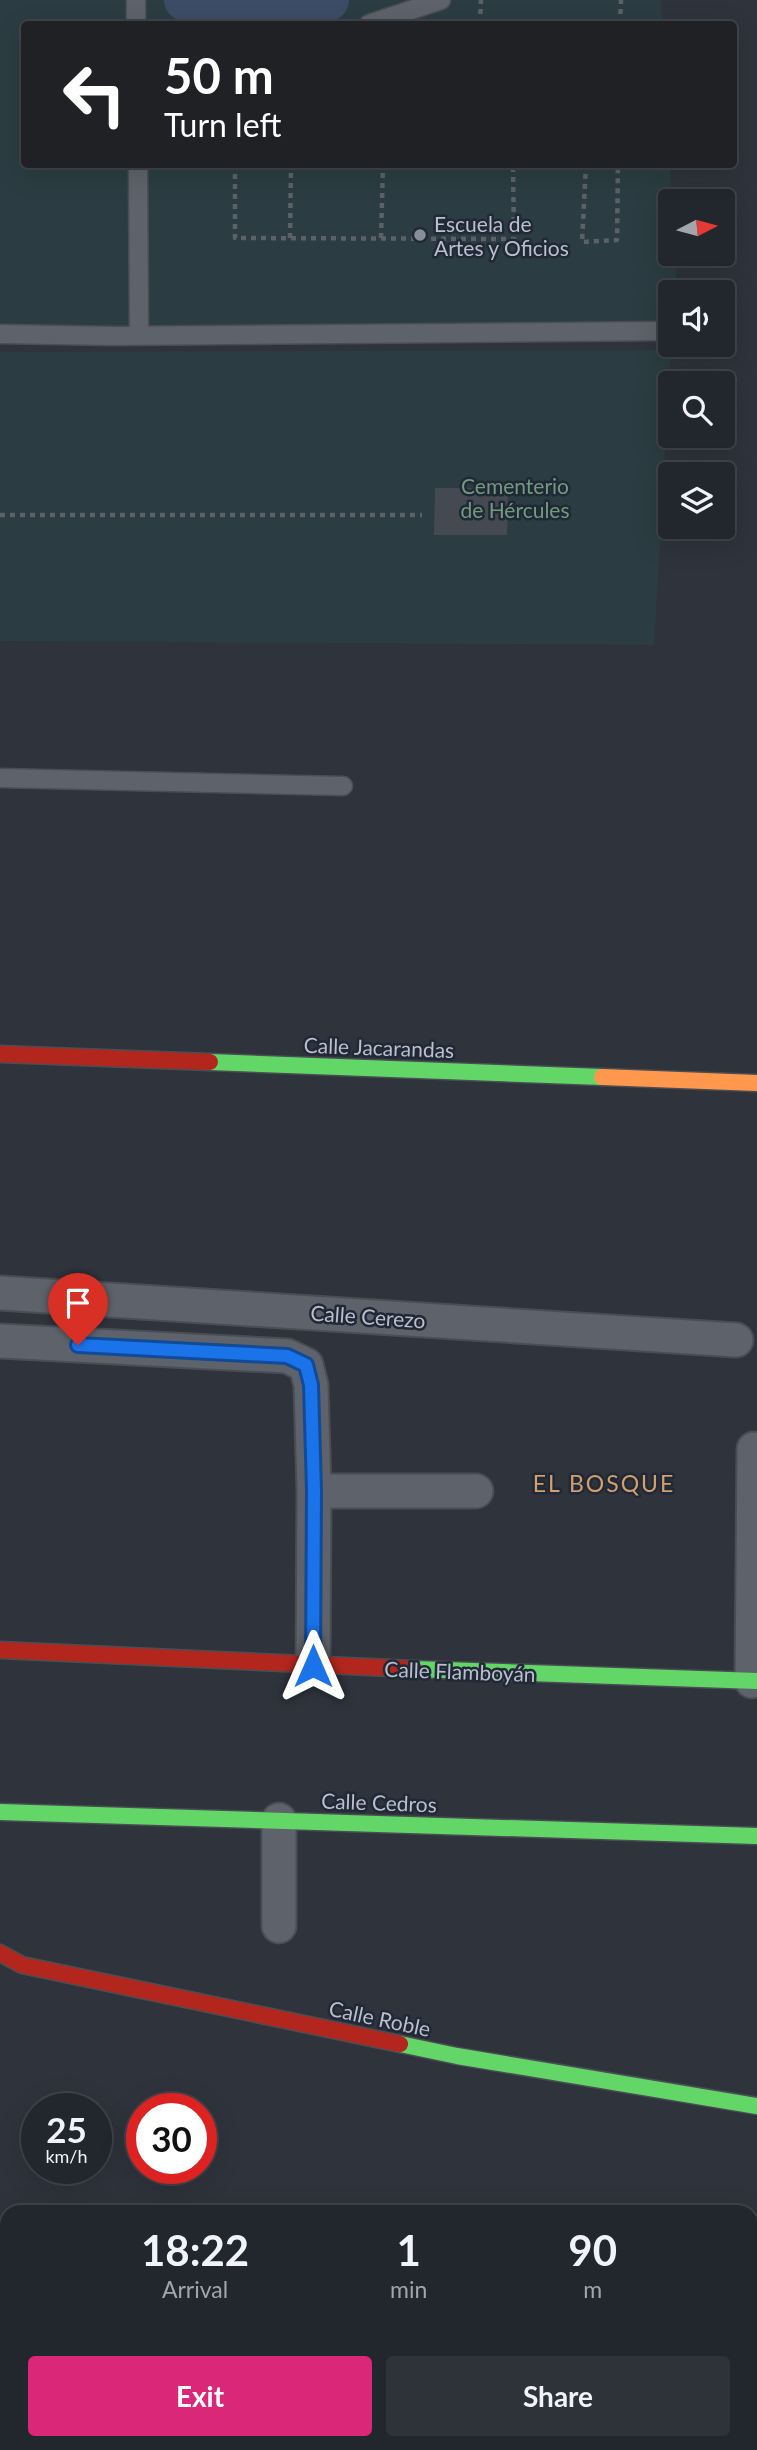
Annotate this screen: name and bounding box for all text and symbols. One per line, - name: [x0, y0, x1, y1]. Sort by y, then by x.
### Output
- text: 50 m: [164, 46, 274, 104]
- icon: left: [49, 49, 140, 140]
- text: Turn left: [164, 105, 281, 144]
- north arrow: [658, 189, 735, 266]
- map controls: [658, 189, 735, 539]
- place label: Escuela de Artes y Oficios: [434, 211, 569, 260]
- marker: Escuela de Artes y Oficios: [412, 227, 428, 243]
- button: sound: [658, 280, 735, 357]
- button: search: [658, 371, 735, 448]
- button: layers: [658, 462, 735, 539]
- park label: Cementerio de Hércules: [460, 473, 570, 522]
- street label: Calle Jacarandas: [303, 1032, 455, 1062]
- pin: [48, 1273, 108, 1345]
- icon: arrive: [59, 1284, 97, 1322]
- street label: Calle Cerezo: [310, 1300, 426, 1332]
- district label: EL BOSQUE: [533, 1469, 675, 1497]
- position arrow: [276, 1629, 350, 1703]
- street label: Calle Flamboyán: [384, 1656, 536, 1686]
- street label: Calle Cedros: [321, 1787, 437, 1817]
- street label: Calle Roble: [327, 1995, 433, 2041]
- speed limit sign: 30: [126, 2093, 217, 2184]
- text: 25: [46, 2108, 87, 2150]
- text: km/h: [45, 2145, 88, 2167]
- text: 18:22: [141, 2225, 249, 2275]
- text: 1: [397, 2225, 421, 2275]
- text: 90: [568, 2225, 617, 2275]
- text: Arrival: [162, 2275, 228, 2303]
- text: min: [390, 2275, 427, 2303]
- text: m: [583, 2275, 602, 2303]
- button: Exit: [28, 2356, 372, 2436]
- button: Share: [386, 2356, 730, 2436]

